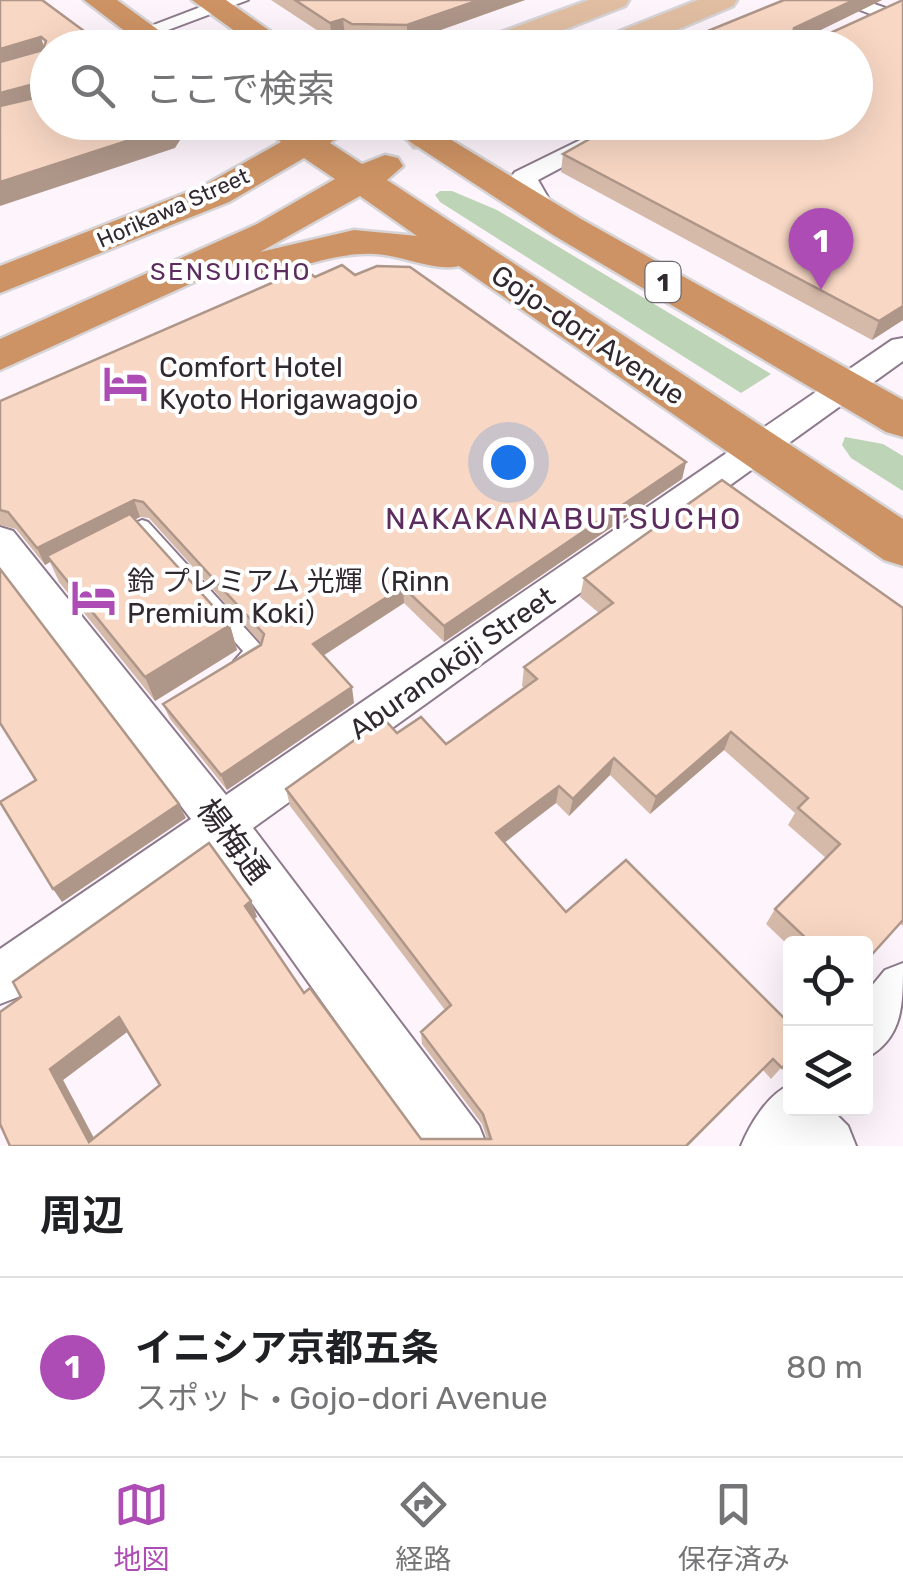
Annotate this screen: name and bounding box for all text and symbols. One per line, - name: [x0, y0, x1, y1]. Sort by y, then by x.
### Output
- search box: [30, 30, 873, 140]
- icon: search: [65, 58, 120, 113]
- text: ここで検索: [145, 66, 335, 112]
- street label: Horikawa Street: [93, 162, 254, 254]
- pin: 1: [788, 208, 854, 290]
- district label: SENSUICHO: [150, 257, 312, 286]
- street label: Gojo-dori Avenue: [485, 258, 691, 412]
- road number: 1: [646, 262, 680, 302]
- place label: Comfort Hotel Kyoto Horigawagojo: [159, 351, 418, 416]
- hotel icon: Comfort Hotel Kyoto Horigawagojo: [102, 359, 150, 407]
- your location: [483, 437, 534, 488]
- district label: NAKAKANABUTSUCHO: [385, 501, 743, 537]
- place label: 鈴 プレミアム 光輝（Rinn Premium Koki）: [127, 565, 450, 630]
- hotel icon: 鈴 プレミアム 光輝（Rinn Premium Koki）: [70, 573, 118, 621]
- street label: Aburanokōji Street: [343, 580, 561, 746]
- street label: 楊梅通: [189, 791, 277, 891]
- map controls: [783, 936, 873, 1116]
- button: locate: [783, 936, 873, 1026]
- button: layers: [783, 1026, 873, 1116]
- text: 周辺: [40, 1191, 124, 1241]
- text: イニシア京都五条: [135, 1325, 439, 1371]
- text: 1: [65, 1348, 80, 1386]
- text: 80 m: [786, 1348, 863, 1386]
- text: スポット · Gojo-dori Avenue: [135, 1379, 548, 1417]
- tab: 地図: [113, 1477, 169, 1577]
- tab: 経路: [395, 1477, 452, 1577]
- tab: 保存済み: [678, 1477, 790, 1577]

